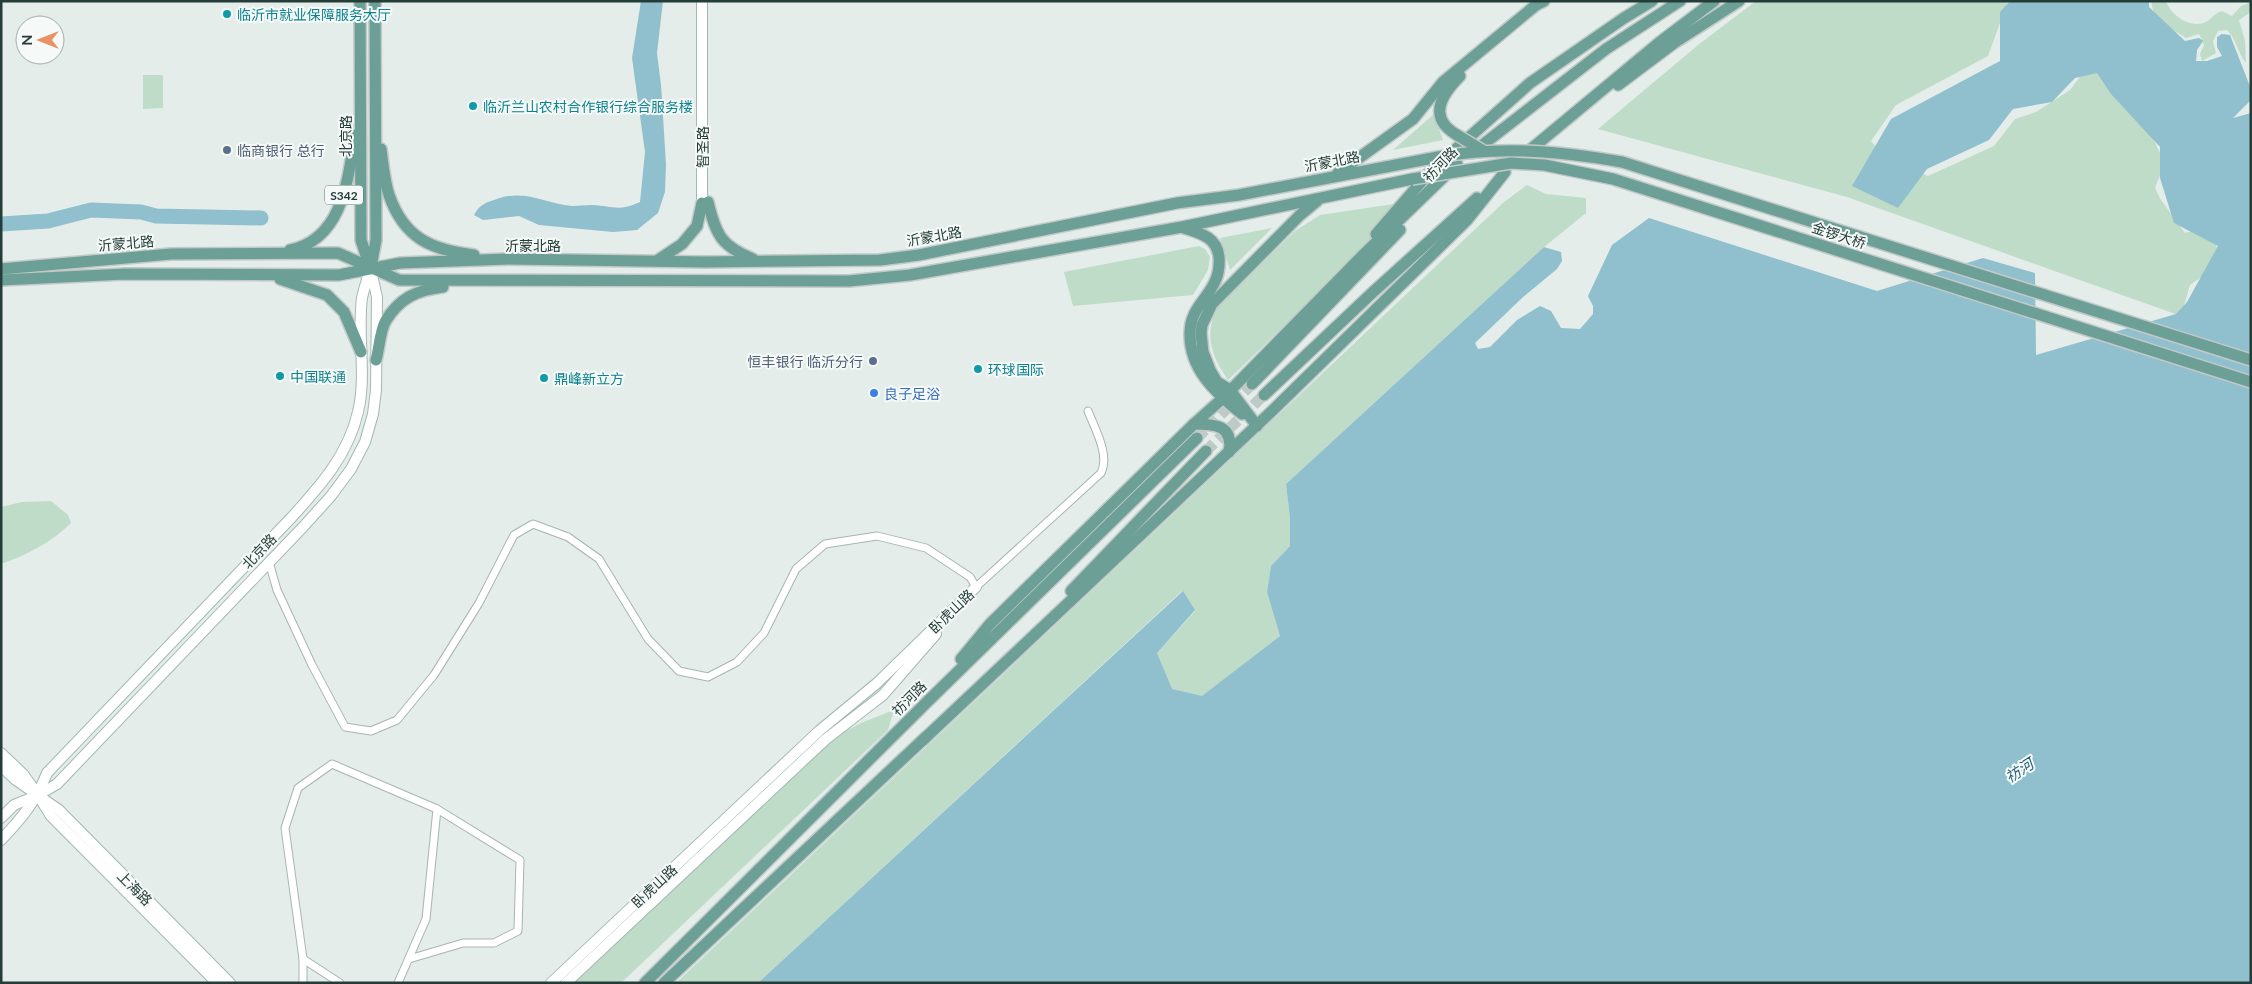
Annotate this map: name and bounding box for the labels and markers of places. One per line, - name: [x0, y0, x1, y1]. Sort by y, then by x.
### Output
- place label: 临沂市就业保障服务大厅: [237, 6, 391, 23]
- marker: 临沂市就业保障服务大厅: [221, 8, 233, 20]
- place label: 临沂兰山农村合作银行综合服务楼: [483, 98, 693, 115]
- marker: 临沂兰山农村合作银行综合服务楼: [467, 100, 479, 112]
- place label: 临商银行 总行: [237, 142, 325, 159]
- marker: 临商银行 总行: [221, 144, 233, 156]
- place label: 恒丰银行 临沂分行: [747, 353, 863, 370]
- marker: 恒丰银行 临沂分行: [867, 355, 879, 367]
- place label: 环球国际: [988, 361, 1044, 378]
- marker: 环球国际: [972, 363, 984, 375]
- place label: 中国联通: [290, 368, 346, 385]
- marker: 中国联通: [274, 370, 286, 382]
- place label: 鼎峰新立方: [554, 370, 624, 387]
- marker: 鼎峰新立方: [538, 372, 550, 384]
- place label: 良子足浴: [884, 385, 940, 402]
- marker: 良子足浴: [868, 387, 880, 399]

